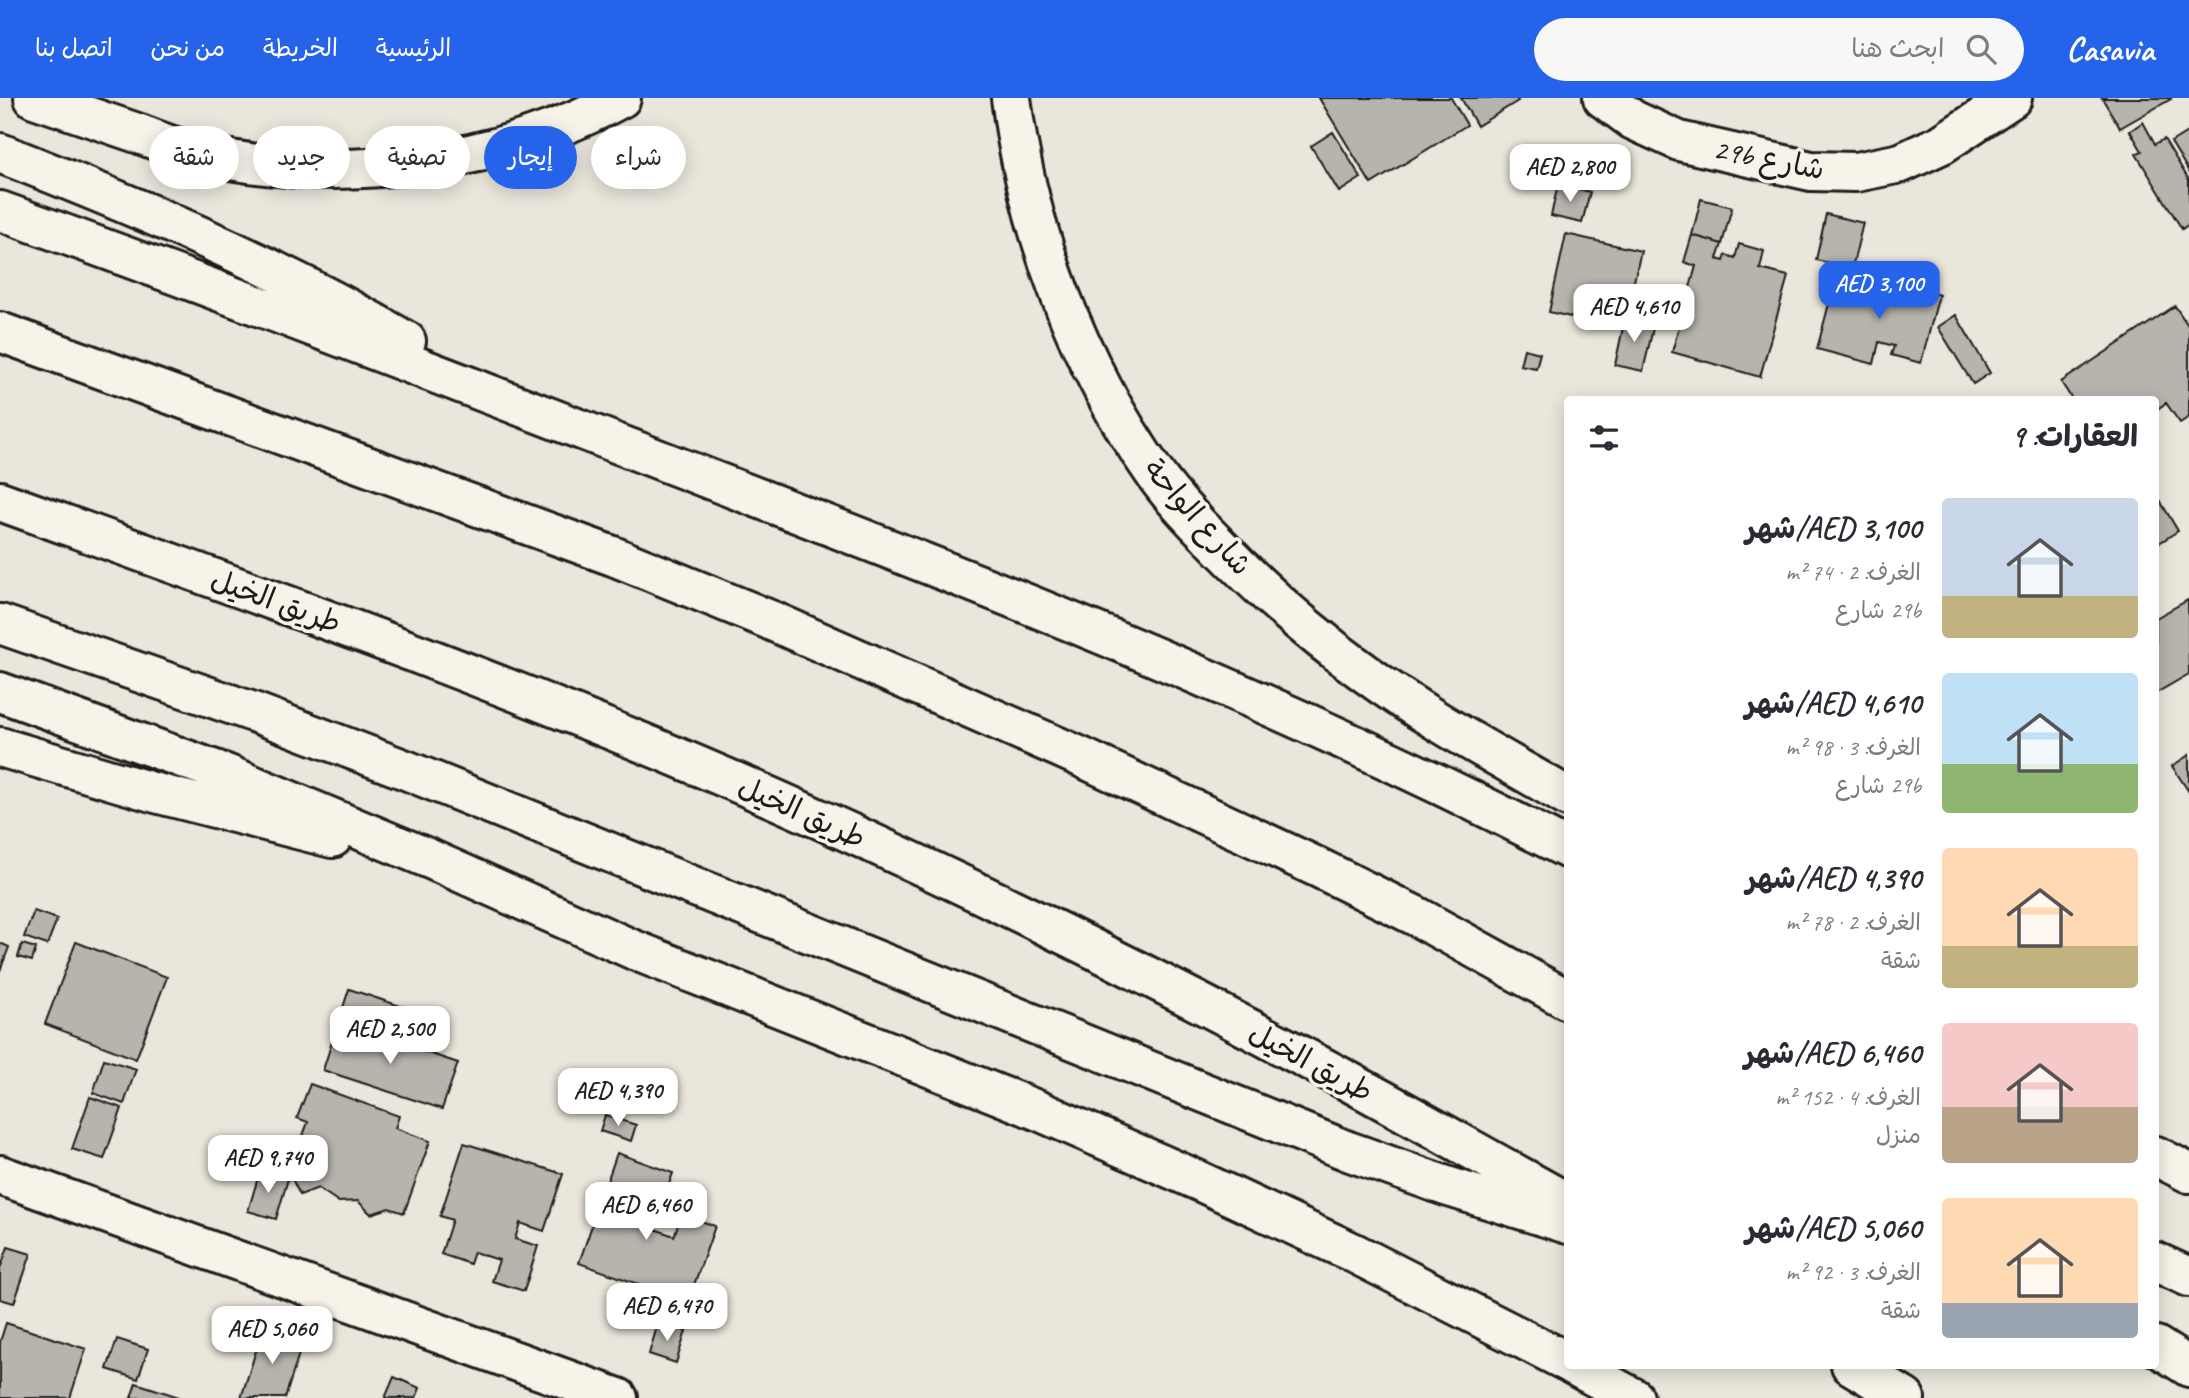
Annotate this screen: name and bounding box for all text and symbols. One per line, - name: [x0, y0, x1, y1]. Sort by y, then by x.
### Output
- search box: [1534, 18, 2024, 81]
- text: Casavia: [2066, 28, 2154, 70]
- icon: search: [1962, 30, 2000, 68]
- text: ابحث هنا: [1851, 32, 1944, 65]
- text: اتصل بنا: [35, 33, 113, 63]
- text: من نحن: [151, 33, 225, 63]
- text: الخريطة: [263, 33, 338, 63]
- text: الرئيسية: [376, 33, 451, 63]
- chip: شقة: [149, 126, 239, 189]
- chip: جديد: [253, 126, 350, 189]
- chip: تصفية: [364, 126, 470, 189]
- chip: إيجار: [484, 126, 577, 189]
- chip: شراء: [591, 126, 686, 189]
- street label: 29b شارع: [1710, 130, 1828, 190]
- pin: AED 2,800: [1490, 144, 1650, 204]
- text: AED 2,800: [1526, 152, 1614, 181]
- pin: AED 3,100: [1799, 262, 1959, 321]
- text: AED 3,100: [1835, 269, 1923, 298]
- pin: AED 4,610: [1554, 285, 1714, 344]
- text: AED 4,610: [1589, 292, 1679, 321]
- text: العقارات: 9: [2011, 417, 2138, 455]
- icon: filters: [1585, 419, 1623, 457]
- street label: شارع الواحة: [1134, 451, 1260, 585]
- text: AED 3,100/شهر: [1746, 509, 1921, 547]
- icon: home: [1998, 526, 2082, 610]
- text: الغرف: 2 · 74 m²: [1786, 558, 1921, 587]
- street label: طريق الخيل: [206, 560, 346, 642]
- text: 29b شارع: [1835, 596, 1921, 625]
- text: AED 4,610/شهر: [1745, 684, 1921, 722]
- icon: home: [1998, 701, 2082, 785]
- text: الغرف: 3 · 98 m²: [1786, 733, 1921, 762]
- street label: طريق الخيل: [732, 767, 872, 857]
- text: 29b شارع: [1835, 771, 1921, 800]
- text: AED 4,390/شهر: [1746, 859, 1921, 897]
- icon: home: [1998, 876, 2082, 960]
- text: الغرف: 2 · 78 m²: [1786, 908, 1921, 937]
- text: شقة: [1881, 946, 1921, 975]
- pin: AED 2,500: [310, 1006, 470, 1066]
- street label: طريق الخيل: [1242, 1013, 1380, 1111]
- text: AED 2,500: [346, 1014, 434, 1043]
- text: AED 6,460/شهر: [1744, 1034, 1921, 1072]
- icon: home: [1998, 1051, 2082, 1135]
- pin: AED 4,390: [538, 1068, 698, 1128]
- text: AED 4,390: [574, 1076, 662, 1105]
- text: الغرف: 4 · 152 m²: [1775, 1083, 1921, 1112]
- text: منزل: [1876, 1121, 1921, 1150]
- pin: AED 9,740: [188, 1136, 348, 1195]
- text: AED 9,740: [224, 1143, 312, 1172]
- pin: AED 6,460: [566, 1182, 726, 1242]
- text: AED 6,460: [601, 1190, 691, 1219]
- text: AED 5,060/شهر: [1745, 1209, 1921, 1247]
- icon: home: [1998, 1226, 2082, 1310]
- text: الغرف: 3 · 92 m²: [1786, 1258, 1921, 1287]
- pin: AED 6,470: [587, 1284, 747, 1343]
- text: AED 6,470: [622, 1291, 712, 1320]
- text: شقة: [1881, 1296, 1921, 1325]
- pin: AED 5,060: [192, 1306, 352, 1366]
- text: AED 5,060: [228, 1314, 316, 1343]

